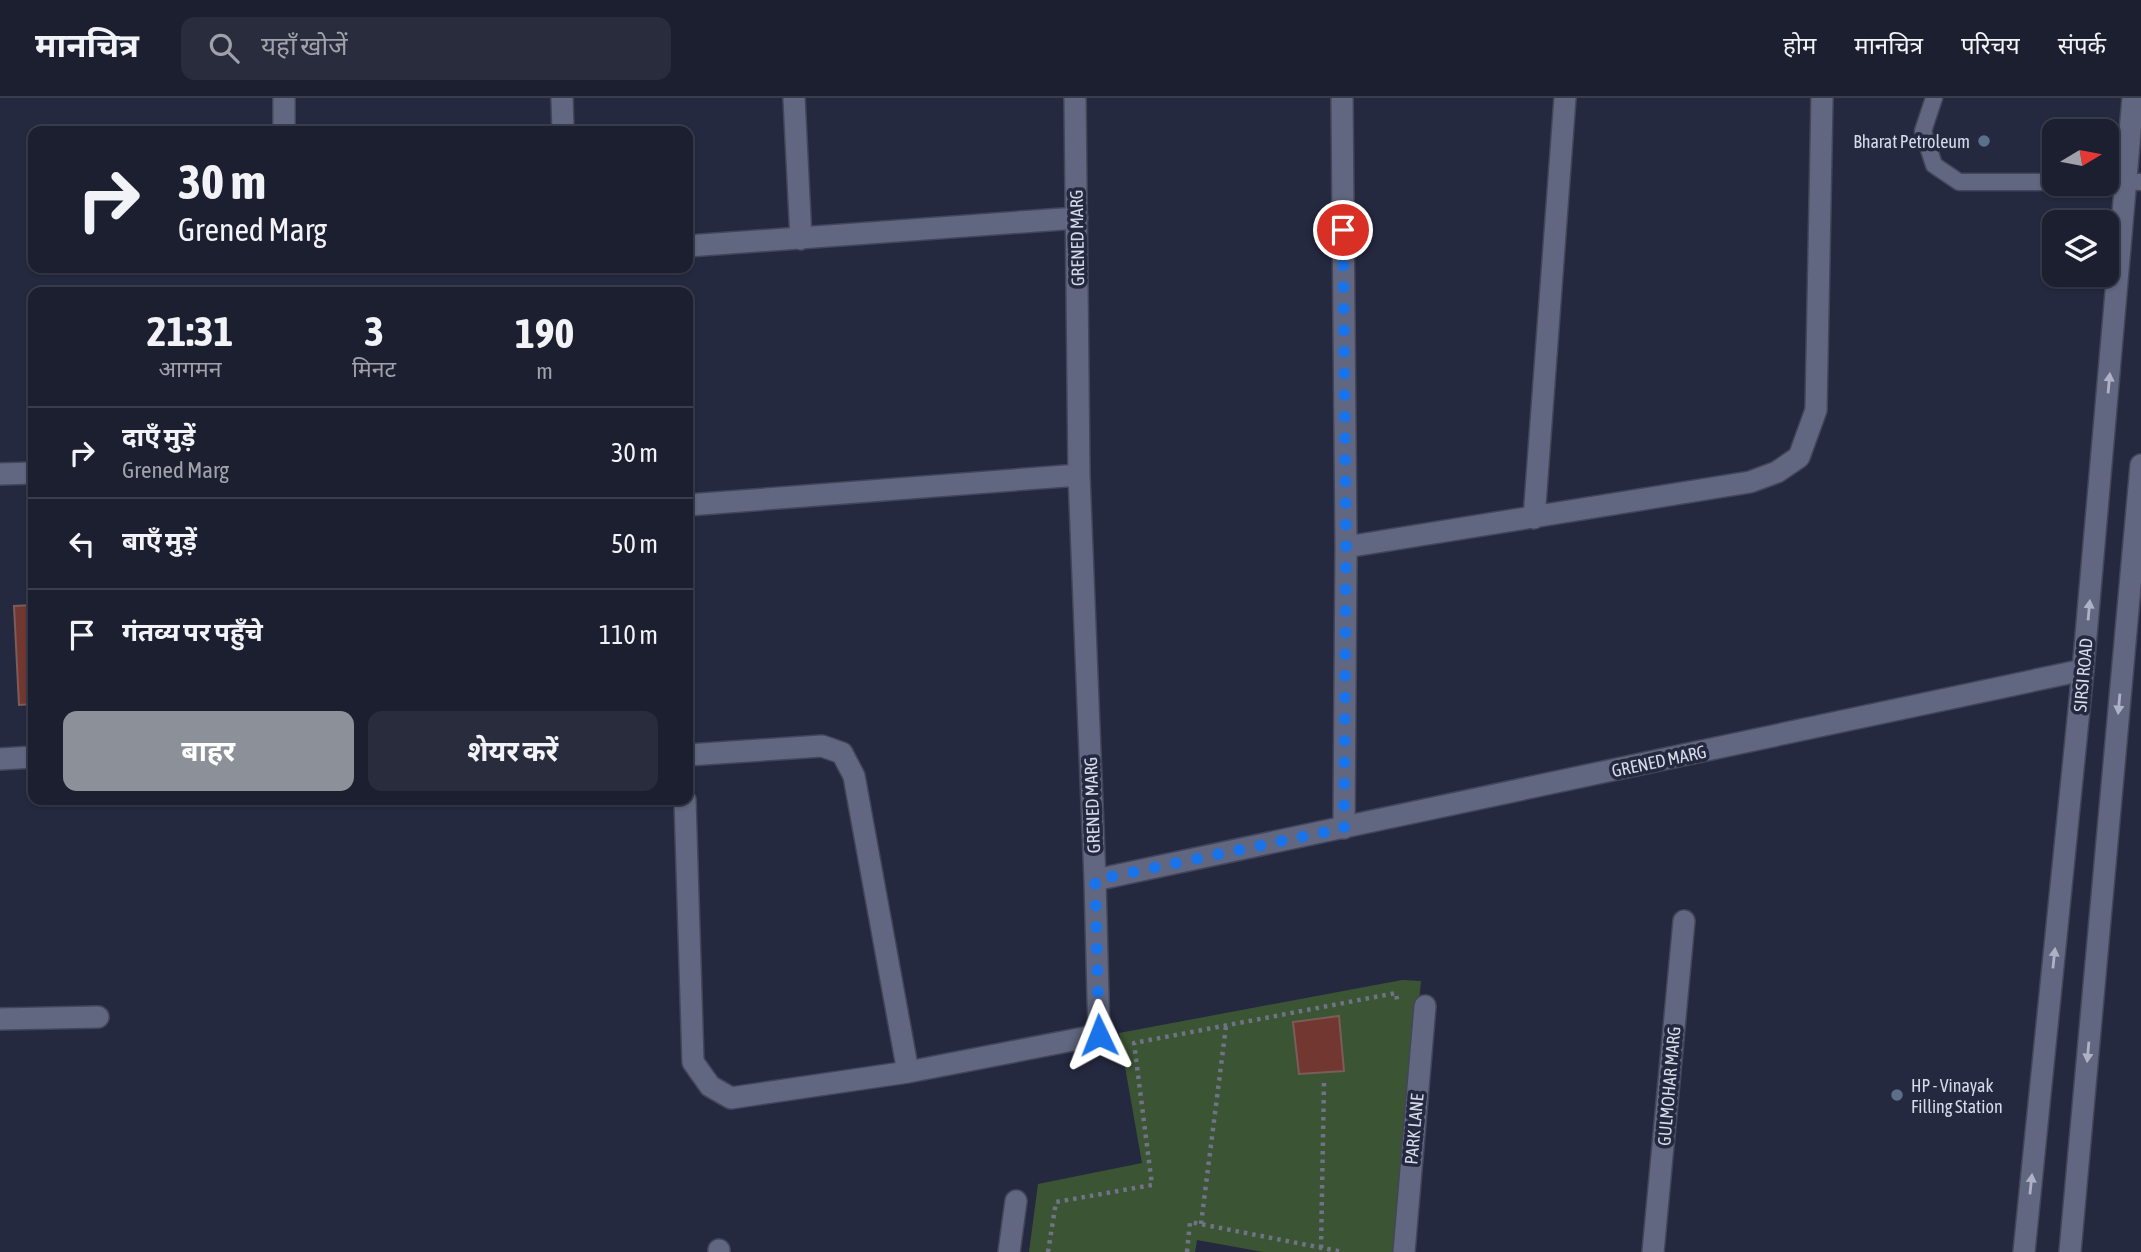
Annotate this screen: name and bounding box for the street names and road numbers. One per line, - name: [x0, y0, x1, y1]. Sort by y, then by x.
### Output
- street label: GRENED MARG: [1066, 190, 1088, 286]
- street label: SIRSI ROAD: [2069, 637, 2097, 713]
- street label: GRENED MARG: [1610, 741, 1708, 781]
- street label: GRENED MARG: [1080, 757, 1104, 853]
- street label: GULMOHAR MARG: [1653, 1025, 1685, 1147]
- street label: PARK LANE: [1400, 1092, 1428, 1165]

